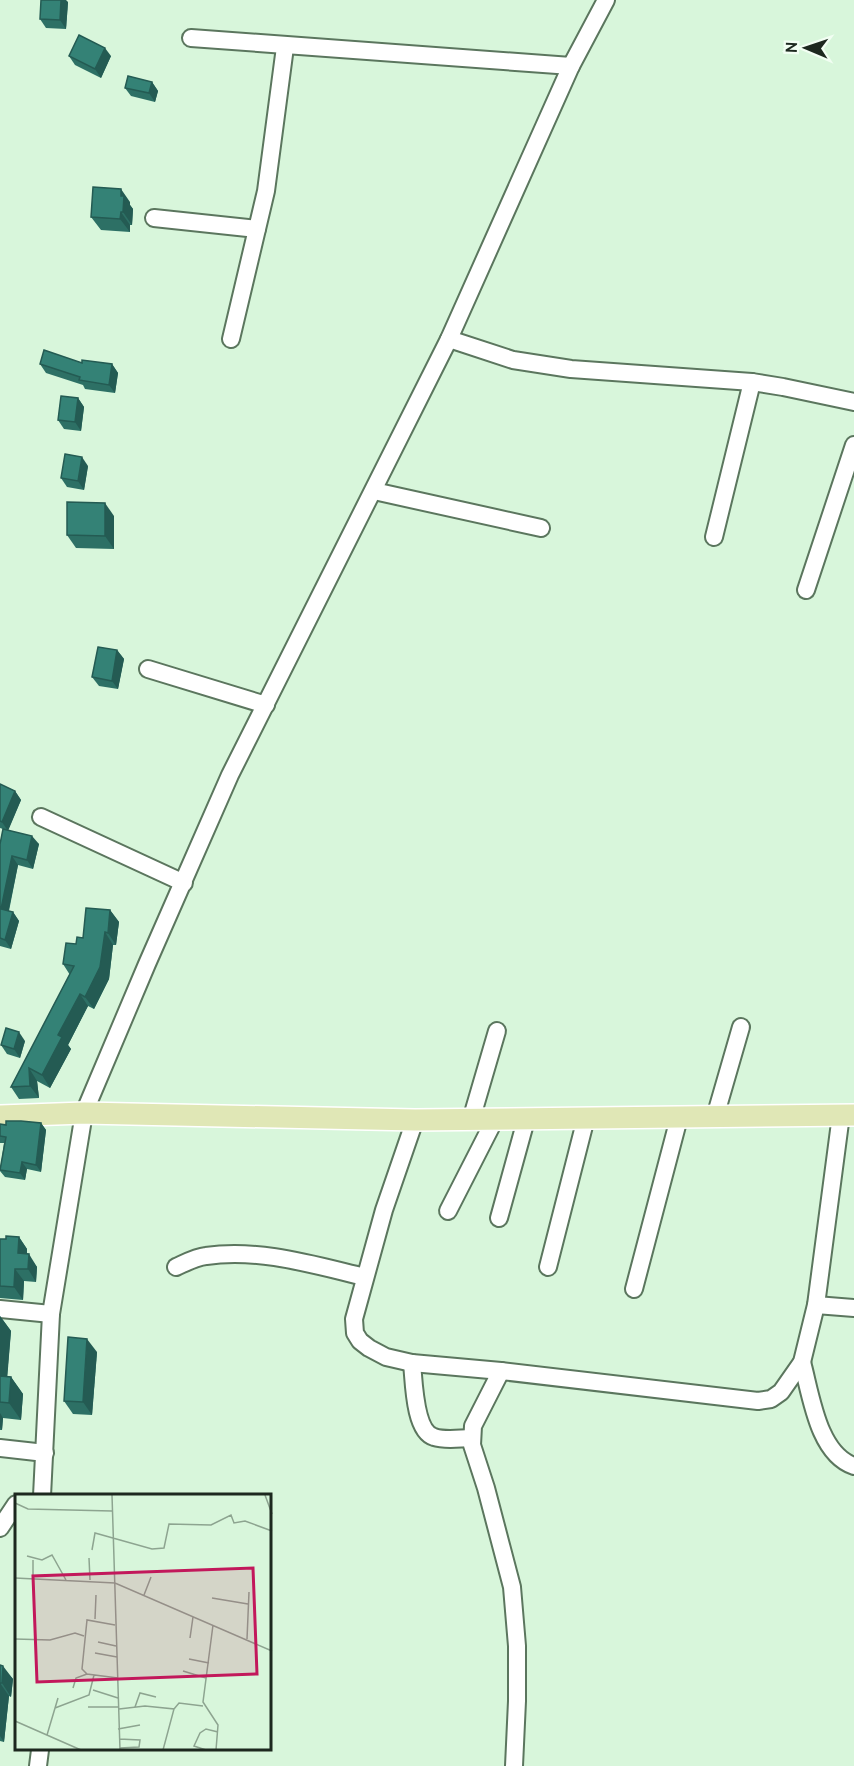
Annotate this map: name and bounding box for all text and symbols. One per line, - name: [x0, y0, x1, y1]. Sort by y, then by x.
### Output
- north arrow: [776, 18, 836, 78]
- text: N: [782, 42, 801, 53]
- inset map: [15, 1494, 272, 1751]

